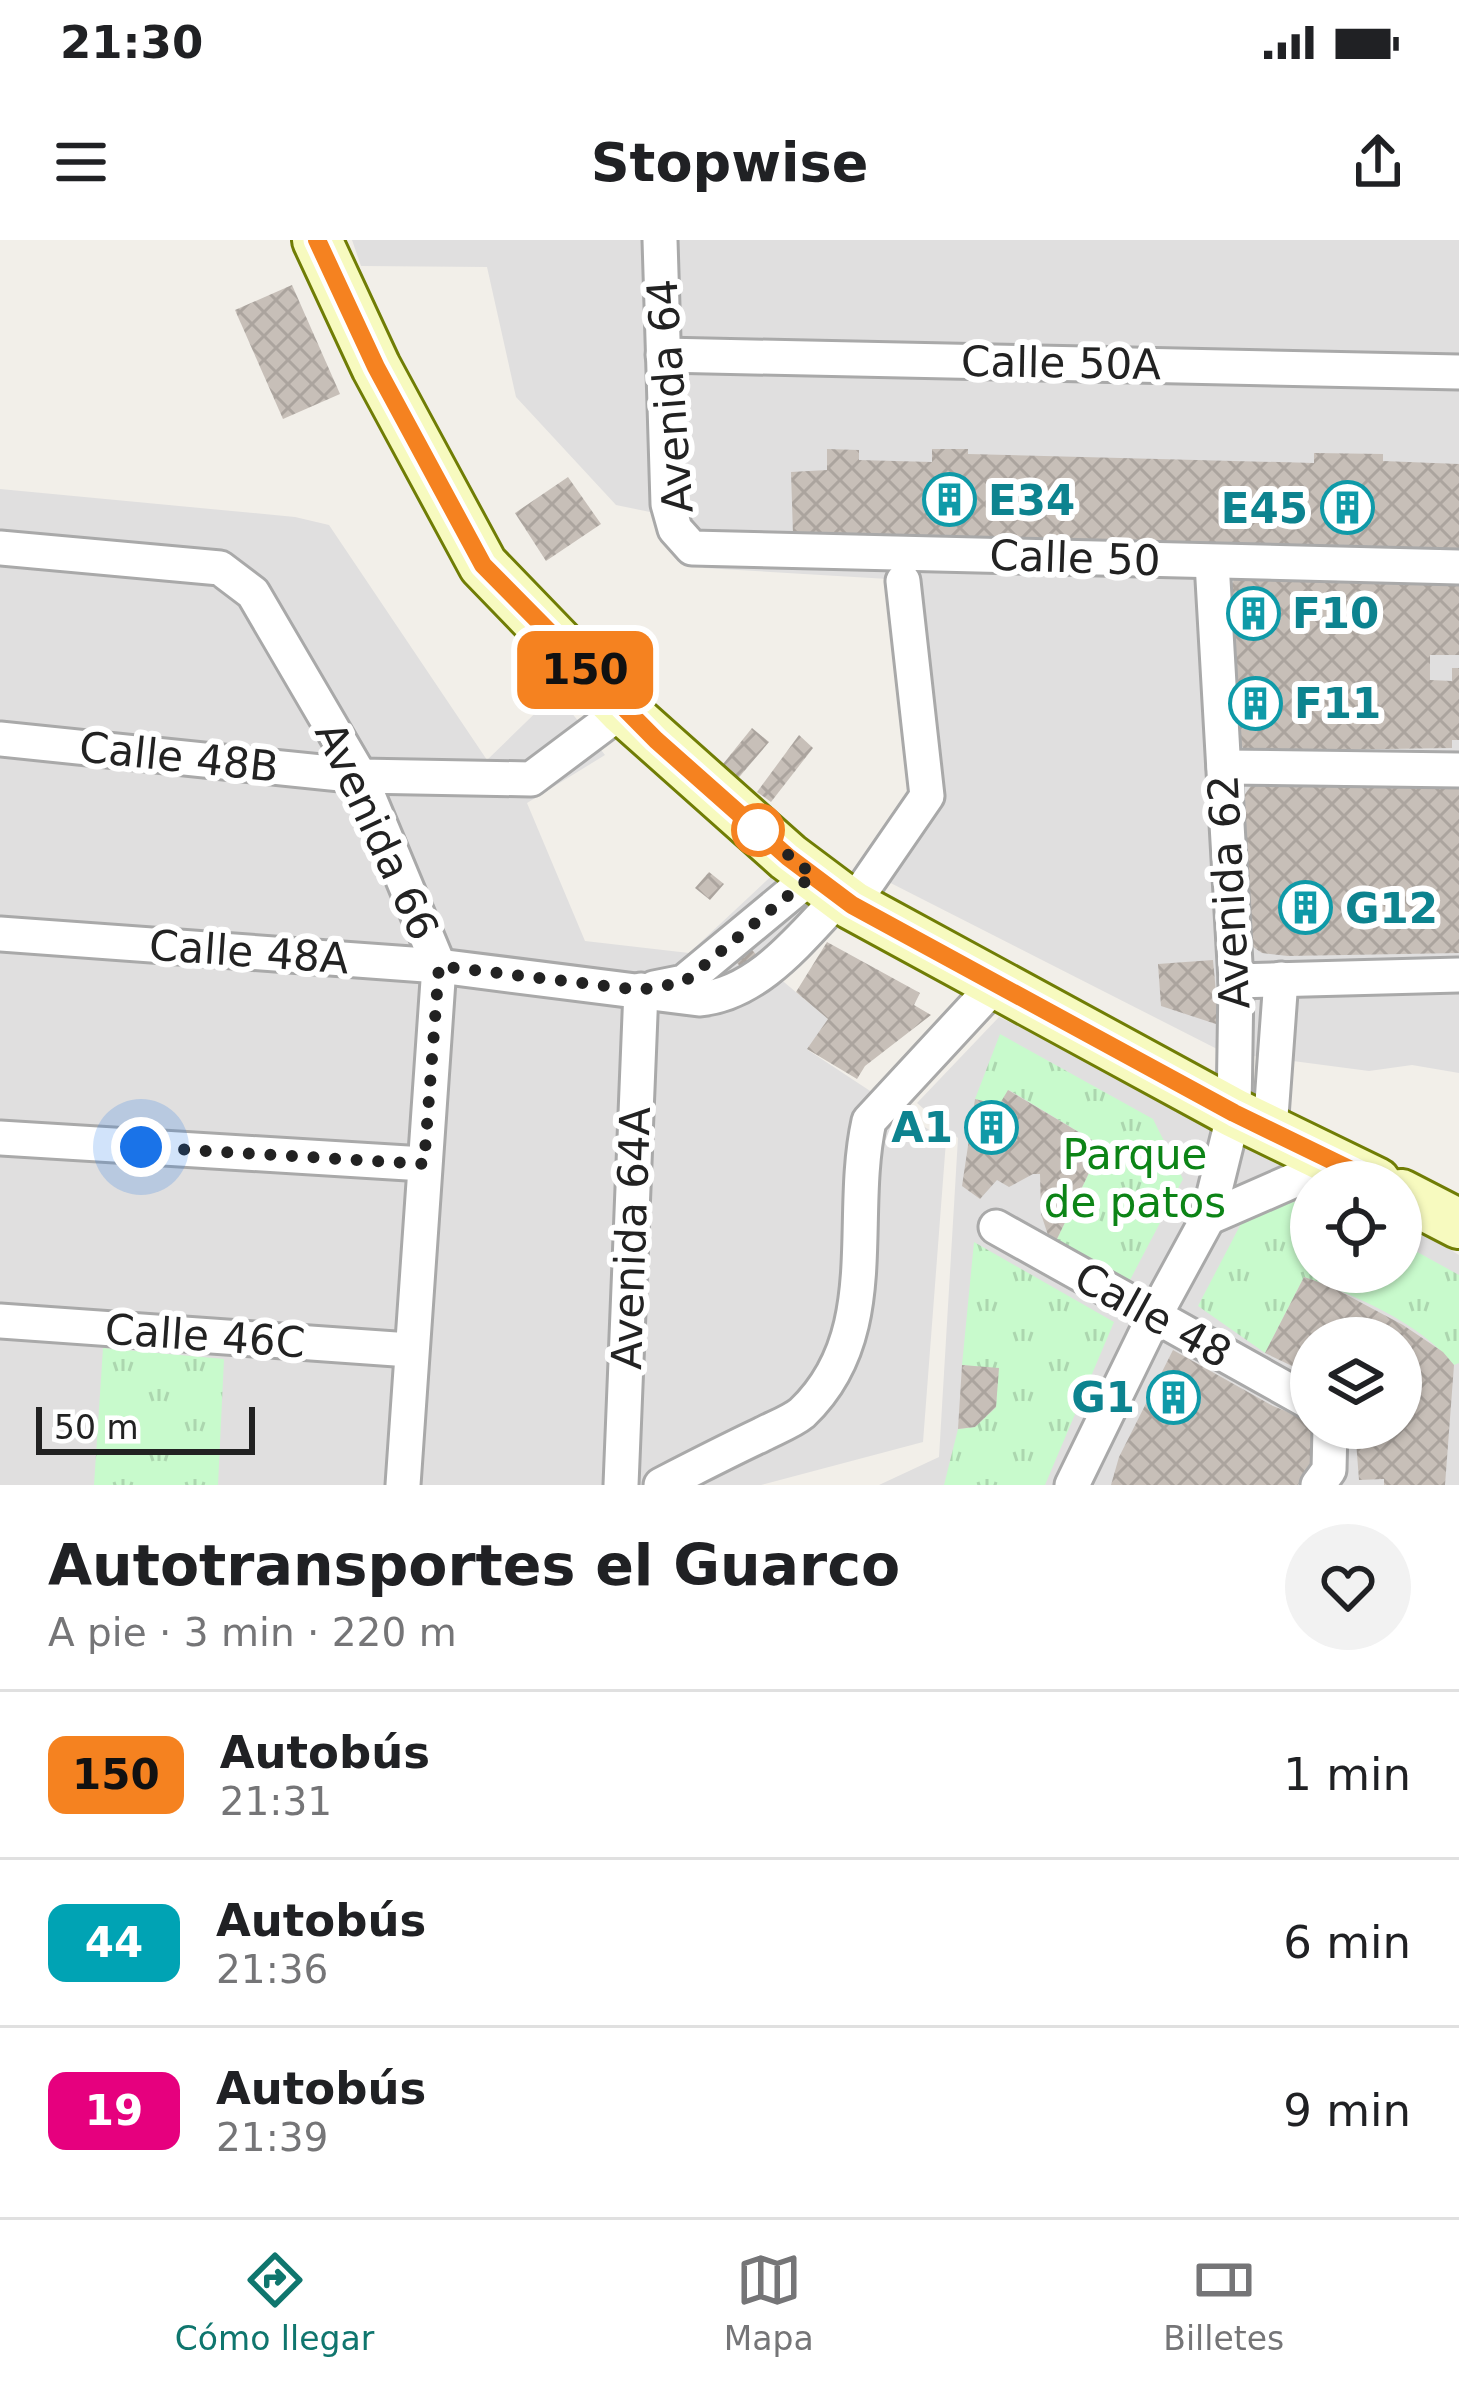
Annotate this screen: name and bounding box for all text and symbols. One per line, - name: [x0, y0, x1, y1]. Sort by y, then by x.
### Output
- text: 21:30: [60, 16, 203, 69]
- icon: menu: [48, 129, 114, 195]
- icon: share: [1345, 129, 1411, 195]
- text: Stopwise: [591, 131, 868, 194]
- street label: Avenida 64: [637, 277, 703, 515]
- street label: Calle 50A: [961, 337, 1162, 389]
- building icon: E34: [921, 472, 977, 528]
- place label: E34: [988, 476, 1075, 525]
- building icon: E45: [1319, 480, 1375, 536]
- place label: E45: [1221, 484, 1308, 533]
- street label: Calle 50: [989, 531, 1161, 585]
- building icon: F10: [1225, 585, 1281, 641]
- place label: F10: [1292, 589, 1379, 638]
- line badge: 150: [516, 631, 654, 709]
- text: 150: [541, 645, 629, 694]
- building icon: F11: [1227, 675, 1283, 731]
- place label: F11: [1294, 679, 1381, 728]
- street label: Avenida 66: [305, 714, 449, 948]
- street label: Calle 48B: [77, 722, 281, 792]
- street label: Avenida 62: [1198, 774, 1260, 1010]
- unlabelled marker: [733, 805, 783, 855]
- building icon: G12: [1278, 880, 1334, 936]
- place label: G12: [1345, 884, 1438, 933]
- street label: Calle 48A: [148, 921, 351, 983]
- building icon: A1: [964, 1099, 1020, 1155]
- place label: A1: [891, 1103, 953, 1152]
- street label: Avenida 64A: [602, 1105, 660, 1370]
- your location: [111, 1117, 171, 1177]
- park label: Parque de patos: [1044, 1130, 1226, 1227]
- map controls: [1290, 1161, 1422, 1449]
- button: locate: [1290, 1161, 1422, 1293]
- street label: Calle 48: [1066, 1252, 1240, 1378]
- street label: Calle 46C: [103, 1305, 307, 1367]
- button: layers: [1290, 1317, 1422, 1449]
- building icon: G1: [1146, 1369, 1202, 1425]
- place label: G1: [1071, 1373, 1135, 1422]
- scale bar: [36, 1401, 255, 1454]
- text: 50 m: [54, 1408, 139, 1447]
- button: heart: [1285, 1524, 1411, 1650]
- text: Autotransportes el Guarco: [48, 1532, 900, 1598]
- text: A pie · 3 min · 220 m: [48, 1610, 457, 1655]
- text: Autobús: [220, 1726, 430, 1779]
- text: 1 min: [1283, 1748, 1411, 1801]
- text: 150: [72, 1750, 160, 1799]
- text: 21:31: [220, 1779, 332, 1824]
- text: Autobús: [216, 1894, 426, 1947]
- text: 6 min: [1283, 1916, 1411, 1969]
- text: 44: [85, 1918, 143, 1967]
- text: 21:36: [216, 1947, 328, 1992]
- text: Autobús: [216, 2062, 426, 2115]
- text: 9 min: [1283, 2084, 1411, 2137]
- text: 19: [85, 2086, 143, 2135]
- text: 21:39: [216, 2115, 328, 2160]
- tab: Cómo llegar: [175, 2247, 374, 2358]
- tab: Mapa: [724, 2247, 814, 2358]
- tab: Billetes: [1163, 2247, 1284, 2358]

